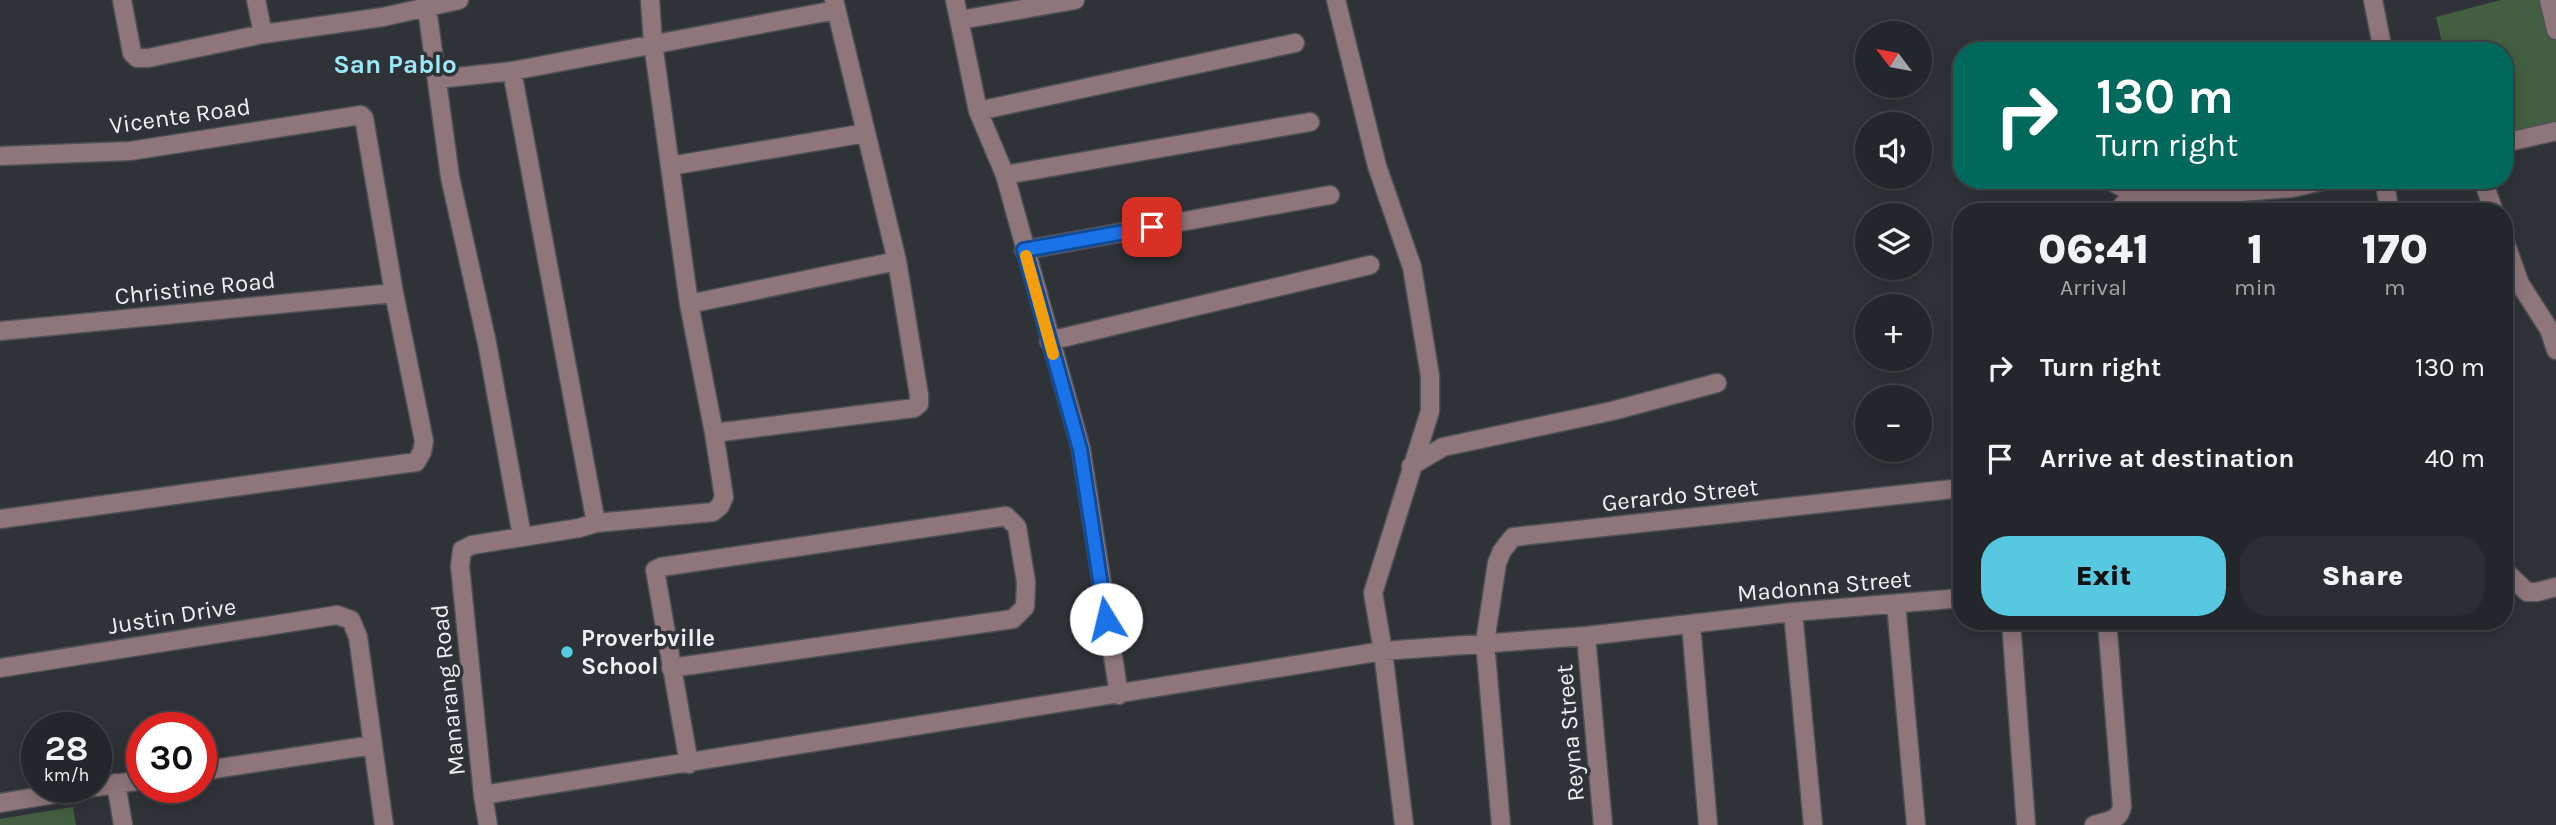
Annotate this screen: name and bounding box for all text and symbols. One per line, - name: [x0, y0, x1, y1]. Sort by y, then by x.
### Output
- north arrow: [1855, 21, 1932, 98]
- map controls: [1855, 21, 1932, 462]
- district label: San Pablo: [333, 49, 457, 80]
- text: 130 m: [2096, 68, 2234, 125]
- icon: right: [1981, 70, 2072, 161]
- street label: Vicente Road: [108, 92, 252, 140]
- button: sound: [1855, 112, 1932, 189]
- text: Turn right: [2096, 127, 2238, 164]
- pin: [1122, 197, 1182, 257]
- button: layers: [1855, 203, 1932, 280]
- icon: arrive: [1133, 208, 1171, 246]
- text: 06:41: [2038, 224, 2149, 274]
- text: 1: [2247, 224, 2263, 274]
- text: 170: [2361, 224, 2428, 274]
- street label: Christine Road: [113, 266, 277, 310]
- text: Arrival: [2060, 274, 2127, 301]
- text: min: [2234, 274, 2276, 301]
- text: m: [2384, 274, 2405, 301]
- button: +: [1855, 294, 1932, 371]
- icon: right: [1981, 349, 2019, 387]
- text: Turn right: [2040, 352, 2161, 383]
- text: 130 m: [2415, 352, 2485, 383]
- button: −: [1855, 385, 1932, 462]
- icon: arrive: [1981, 440, 2019, 478]
- text: Arrive at destination: [2040, 443, 2294, 474]
- text: 40 m: [2425, 443, 2485, 474]
- street label: Gerardo Street: [1600, 473, 1760, 517]
- button: Exit: [1981, 536, 2226, 616]
- button: Share: [2240, 536, 2485, 616]
- street label: Madonna Street: [1736, 564, 1912, 608]
- position arrow: [1069, 582, 1143, 656]
- street label: Justin Drive: [106, 592, 238, 640]
- street label: Manarang Road: [425, 603, 471, 777]
- place label: Proverbville School: [581, 624, 715, 680]
- marker: Proverbville School: [559, 644, 575, 660]
- street label: Reyna Street: [1550, 663, 1590, 803]
- speed limit sign: 30: [126, 712, 217, 803]
- text: 28: [45, 728, 88, 769]
- text: km/h: [44, 764, 89, 786]

